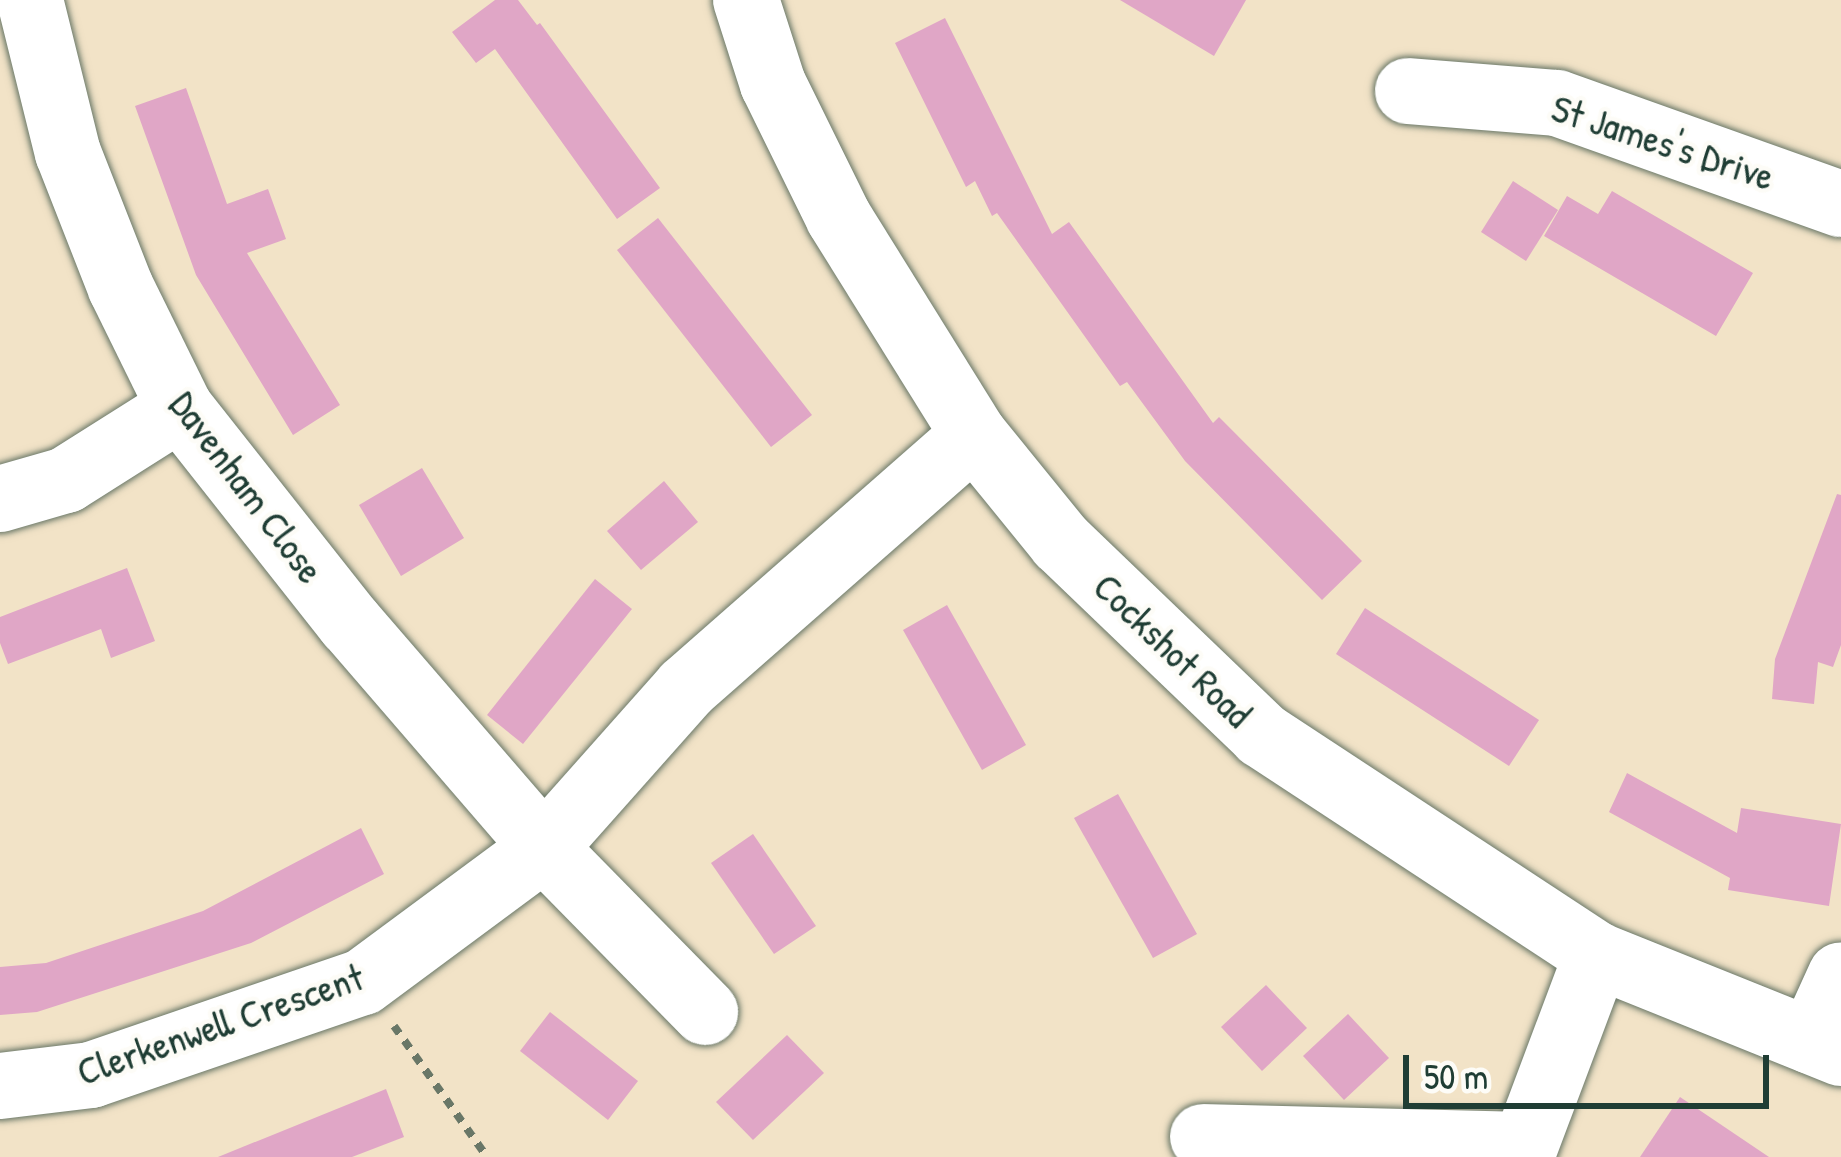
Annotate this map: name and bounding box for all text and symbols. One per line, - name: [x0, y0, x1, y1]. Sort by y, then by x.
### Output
- street label: St James's Drive: [1546, 84, 1780, 200]
- street label: Davenham Close: [160, 382, 334, 592]
- street label: Cockshot Road: [1084, 563, 1262, 737]
- street label: Clerkenwell Crescent: [71, 953, 369, 1095]
- scale bar: [1409, 1031, 1775, 1105]
- text: 50 m: [1424, 1051, 1488, 1100]

